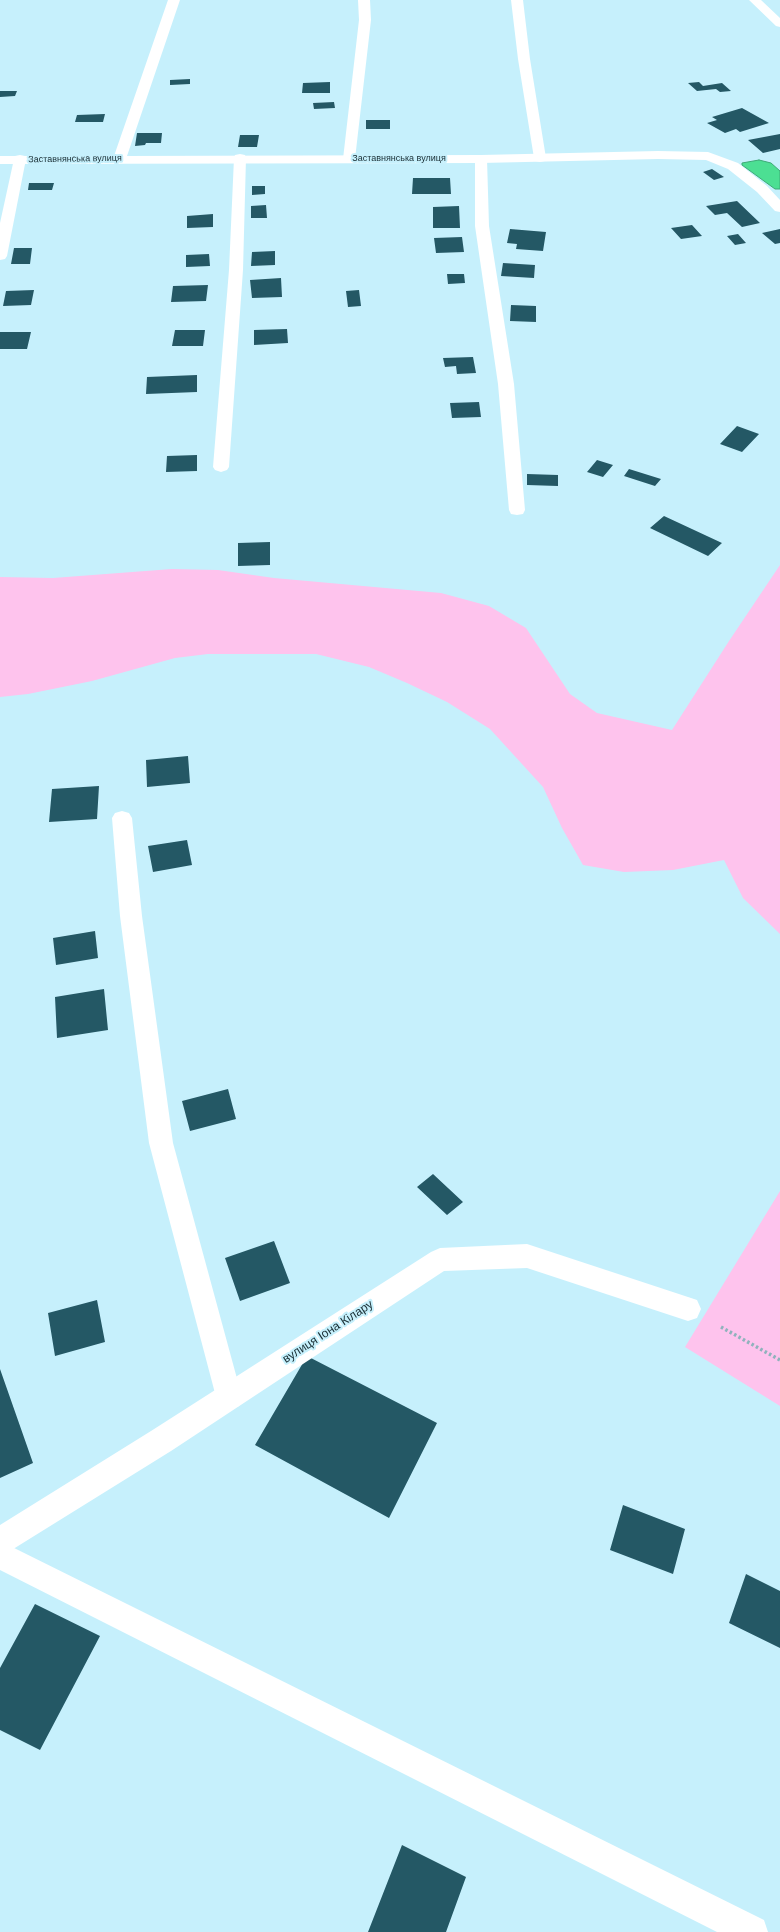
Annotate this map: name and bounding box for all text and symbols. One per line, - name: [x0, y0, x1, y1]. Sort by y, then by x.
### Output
- street label: Заставнянська вулиця: [28, 153, 122, 165]
- street label: Заставнянська вулиця: [352, 154, 446, 164]
- street label: вулиця Іона Кілару: [280, 1297, 376, 1367]

